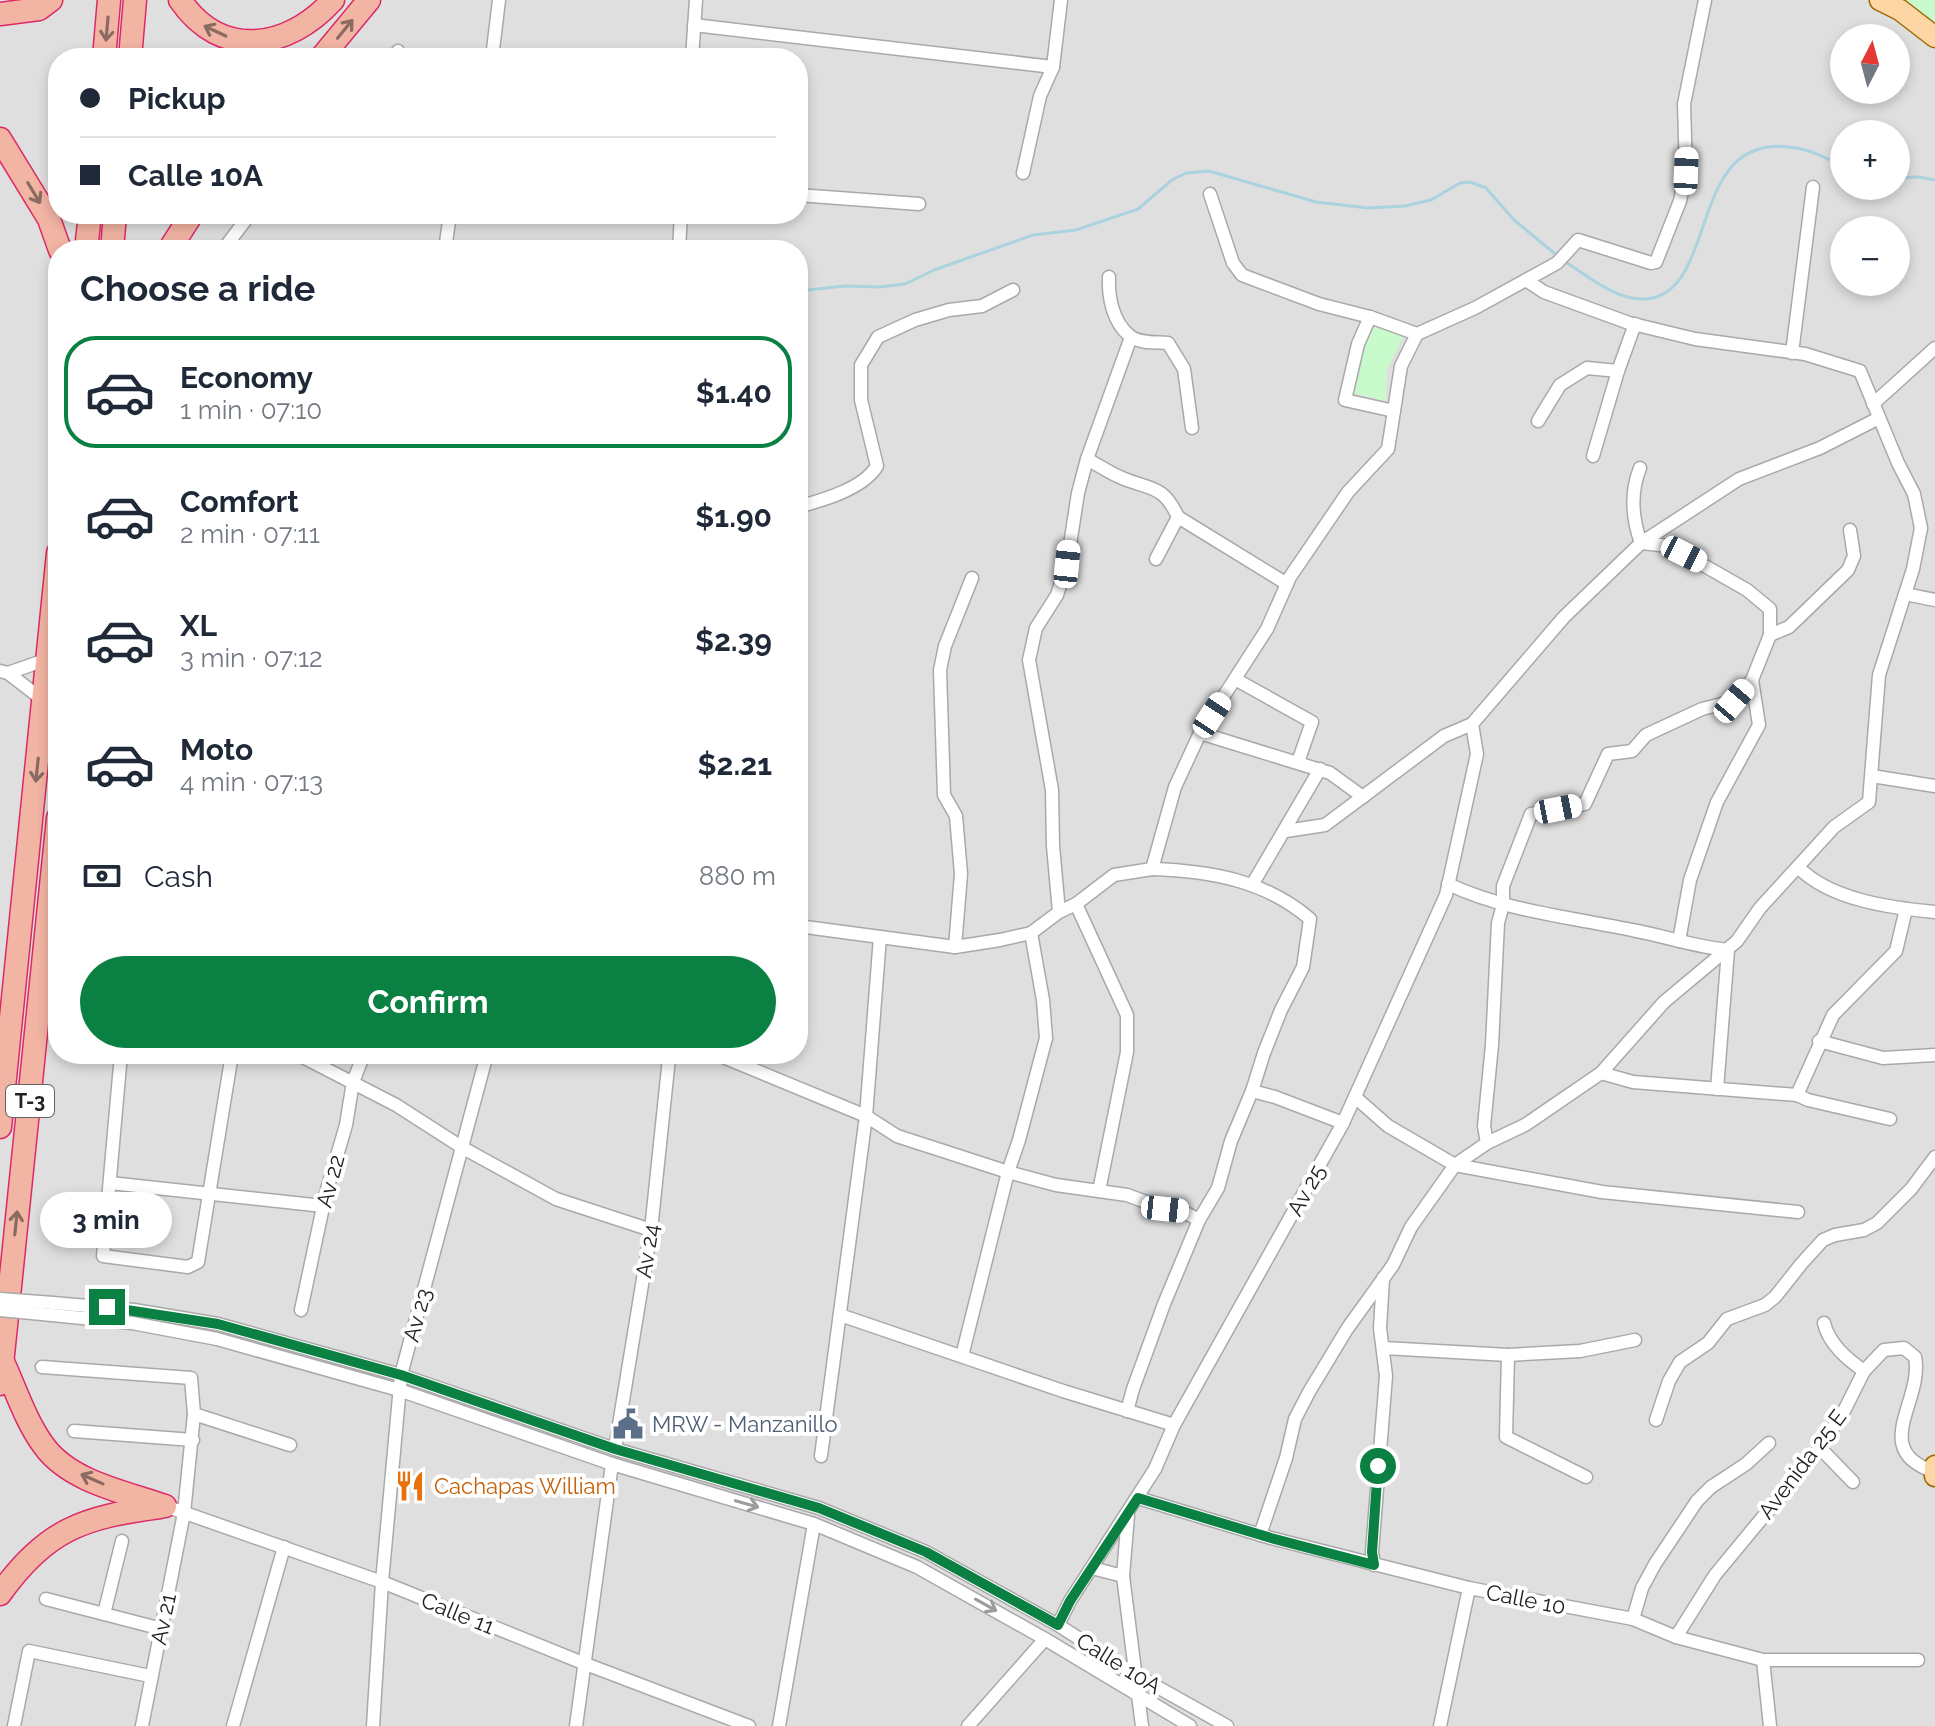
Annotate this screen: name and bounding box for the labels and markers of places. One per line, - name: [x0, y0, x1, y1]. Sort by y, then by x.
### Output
- public building icon: MRW - Manzanillo: [611, 1407, 645, 1441]
- place label: MRW - Manzanillo: [652, 1411, 838, 1437]
- restaurant icon: Cachapas William: [393, 1469, 427, 1503]
- place label: Cachapas William: [434, 1473, 616, 1499]

